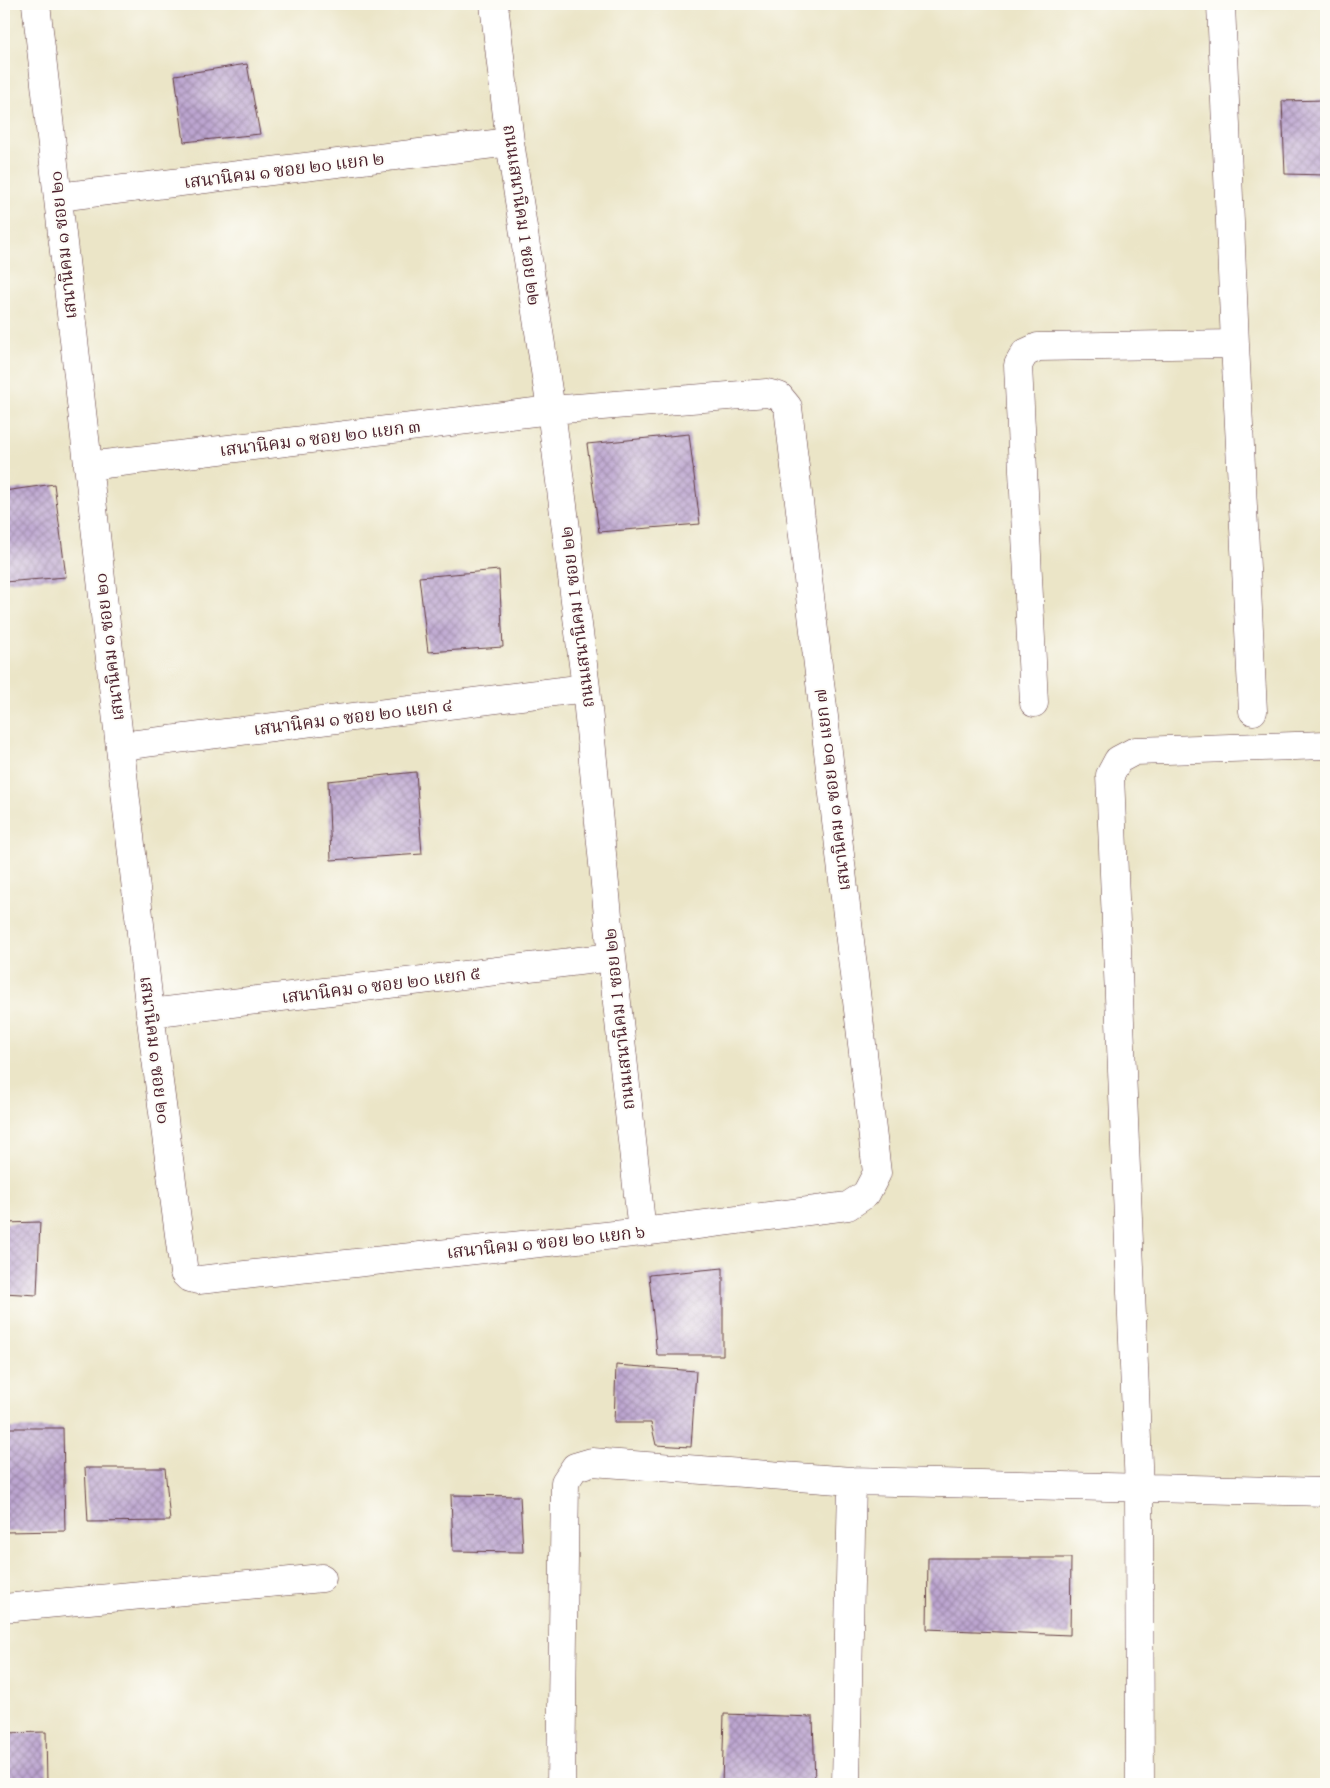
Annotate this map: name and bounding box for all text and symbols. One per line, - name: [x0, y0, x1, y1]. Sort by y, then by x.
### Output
- street label: ถนนเสนานิคม 1 ซอย ๒๒: [498, 123, 547, 307]
- street label: เสนานิคม ๑ ซอย ๒๐ แยก ๒: [182, 146, 385, 193]
- street label: เสนานิคม ๑ ซอย ๒๐: [43, 170, 82, 320]
- street label: เสนานิคม ๑ ซอย ๒๐ แยก ๓: [218, 414, 422, 461]
- street label: ถนนเสนานิคม 1 ซอย ๒๒: [554, 525, 599, 709]
- street label: เสนานิคม ๑ ซอย ๒๐: [88, 572, 129, 722]
- street label: เสนานิคม ๑ ซอย ๒๐ แยก ๗: [808, 688, 855, 892]
- street label: เสนานิคม ๑ ซอย ๒๐ แยก ๔: [252, 693, 454, 740]
- street label: ถนนเสนานิคม 1 ซอย ๒๒: [598, 927, 639, 1111]
- street label: เสนานิคม ๑ ซอย ๒๐ แยก ๕: [280, 961, 482, 1008]
- street label: เสนานิคม ๑ ซอย ๒๐: [135, 975, 176, 1125]
- street label: เสนานิคม ๑ ซอย ๒๐ แยก ๖: [445, 1220, 647, 1263]

